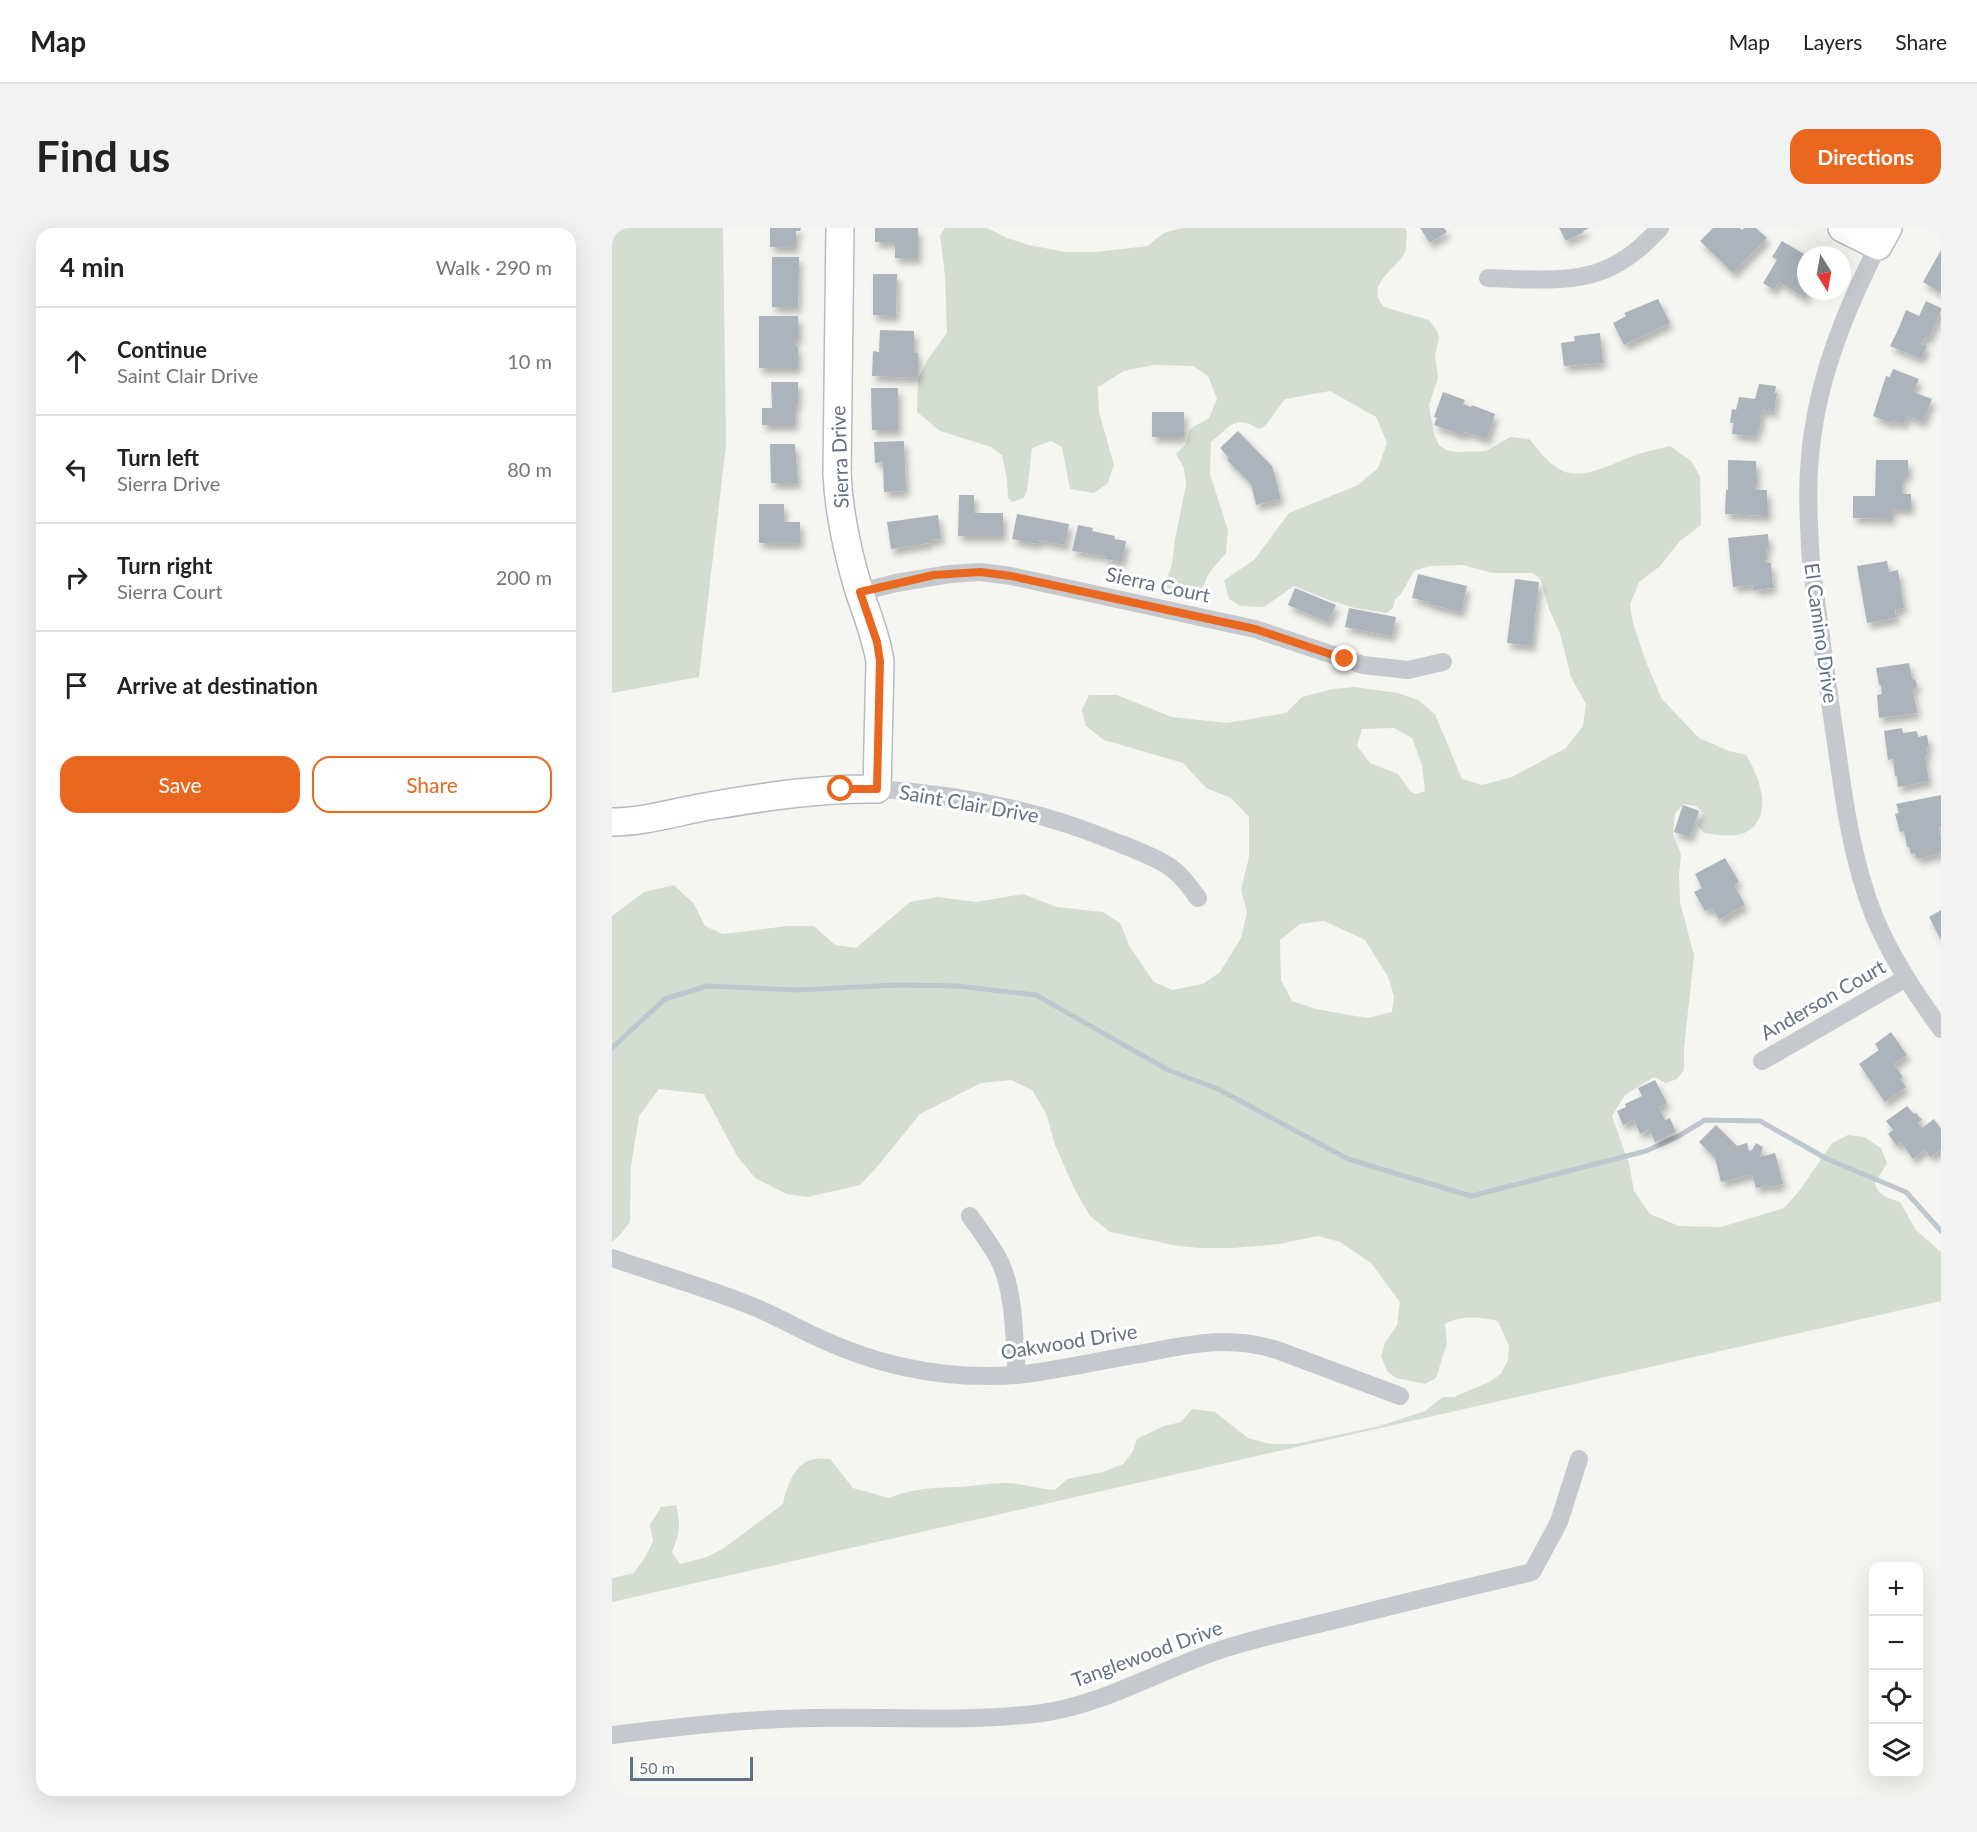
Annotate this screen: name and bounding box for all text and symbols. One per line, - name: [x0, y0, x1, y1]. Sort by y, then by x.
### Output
- text: Map: [30, 24, 86, 58]
- text: Map: [1729, 29, 1770, 54]
- text: Layers: [1803, 29, 1862, 54]
- text: Share: [1895, 29, 1947, 54]
- button: Directions: [1790, 129, 1941, 184]
- text: Find us: [36, 131, 170, 181]
- north arrow: [1797, 246, 1851, 300]
- text: 4 min: [60, 251, 124, 283]
- text: Walk · 290 m: [436, 255, 552, 279]
- text: Continue: [117, 336, 207, 363]
- icon: ahead: [60, 345, 93, 378]
- text: 10 m: [507, 349, 552, 373]
- text: Saint Clair Drive: [117, 363, 258, 387]
- street label: Sierra Drive: [825, 405, 853, 509]
- text: Turn left: [117, 444, 199, 471]
- icon: left: [60, 453, 93, 486]
- text: 80 m: [507, 457, 552, 481]
- text: Sierra Drive: [117, 471, 220, 495]
- text: Turn right: [117, 552, 212, 579]
- icon: right: [60, 561, 93, 594]
- street label: Sierra Court: [1104, 561, 1212, 607]
- street label: El Camino Drive: [1800, 561, 1844, 704]
- text: 200 m: [496, 565, 552, 589]
- text: Sierra Court: [117, 579, 223, 603]
- route end: [1331, 645, 1357, 671]
- icon: arrive: [60, 669, 93, 702]
- text: Arrive at destination: [117, 672, 318, 699]
- button: Save: [60, 756, 300, 813]
- button: Share: [312, 756, 552, 813]
- route start: [827, 775, 853, 801]
- street label: Saint Clair Drive: [898, 779, 1041, 827]
- street label: Anderson Court: [1756, 954, 1889, 1045]
- street label: Oakwood Drive: [999, 1318, 1139, 1364]
- map controls: [1869, 1562, 1923, 1778]
- button: +: [1869, 1562, 1923, 1616]
- street label: Tanglewood Drive: [1068, 1615, 1225, 1691]
- button: −: [1869, 1616, 1923, 1670]
- button: locate: [1869, 1670, 1923, 1724]
- button: layers: [1869, 1724, 1923, 1778]
- scale bar: [630, 1754, 753, 1782]
- text: 50 m: [639, 1758, 675, 1777]

